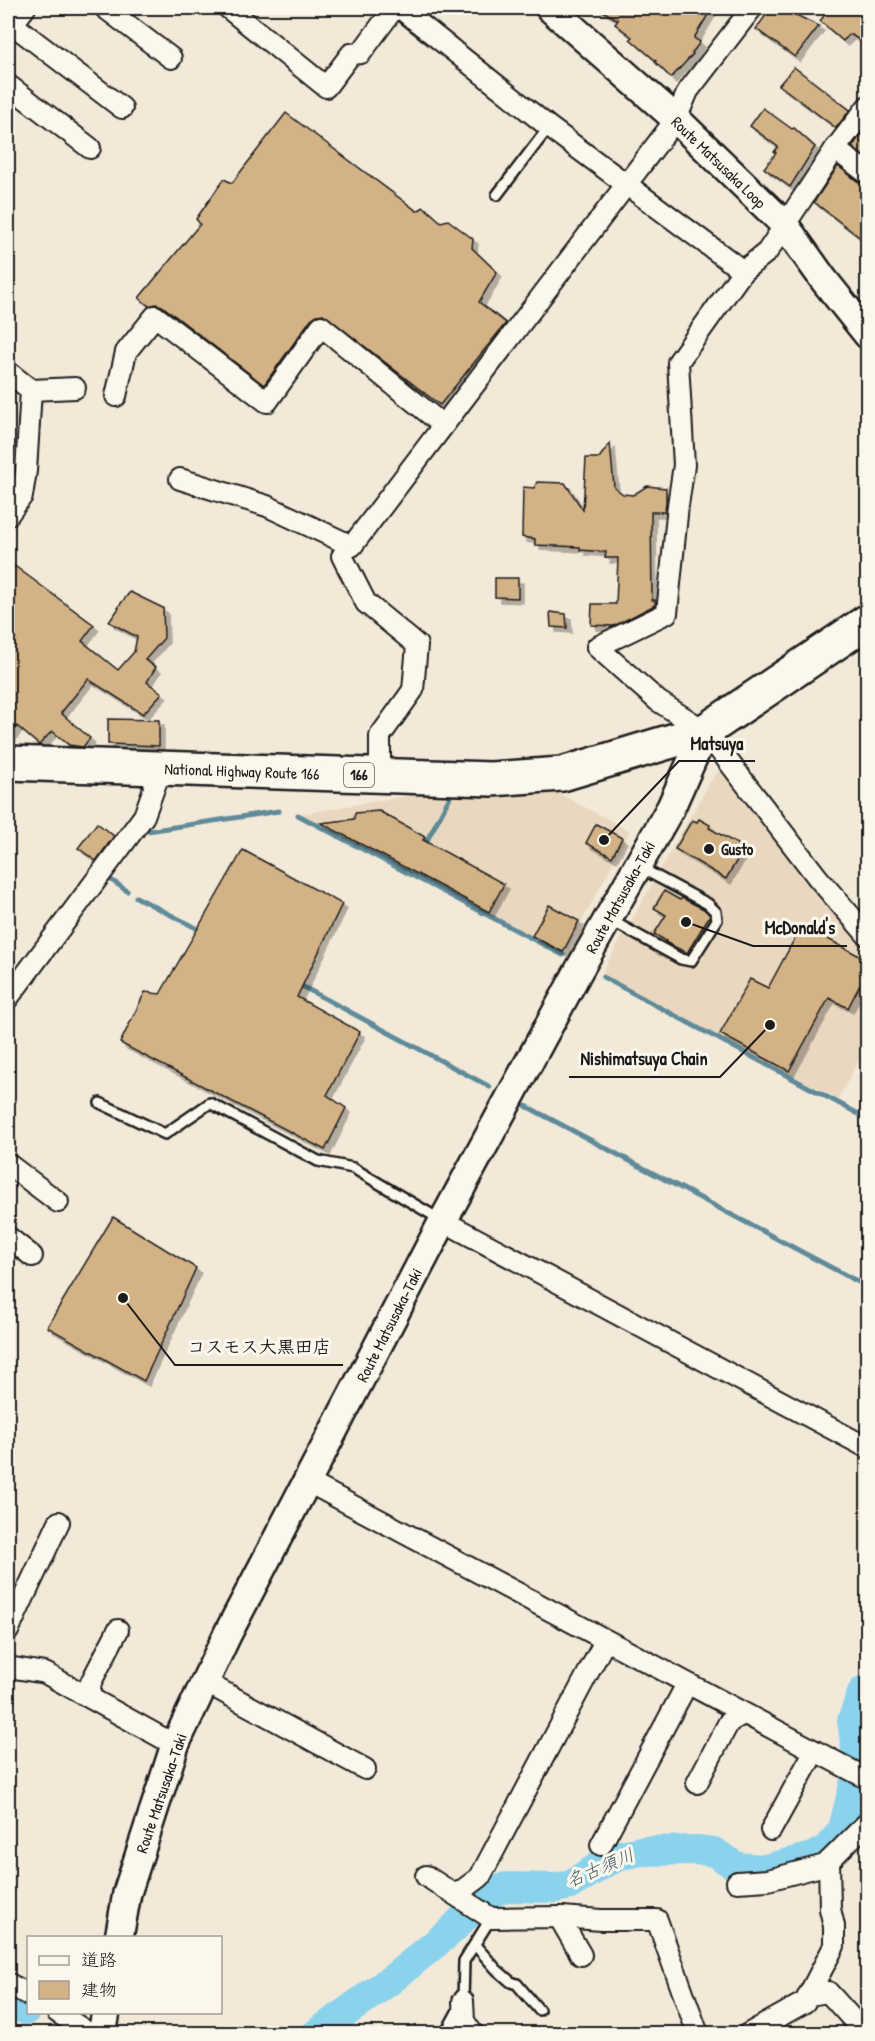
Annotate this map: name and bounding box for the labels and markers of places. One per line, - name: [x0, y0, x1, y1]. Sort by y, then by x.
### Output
- callout: Matsuya: [679, 725, 755, 761]
- place label: Gusto: [721, 838, 754, 860]
- marker: Gusto: [702, 842, 716, 856]
- callout: McDonald's: [753, 910, 847, 946]
- callout: Nishimatsuya Chain: [569, 1041, 720, 1077]
- callout: コスモス大黒田店: [175, 1329, 343, 1365]

